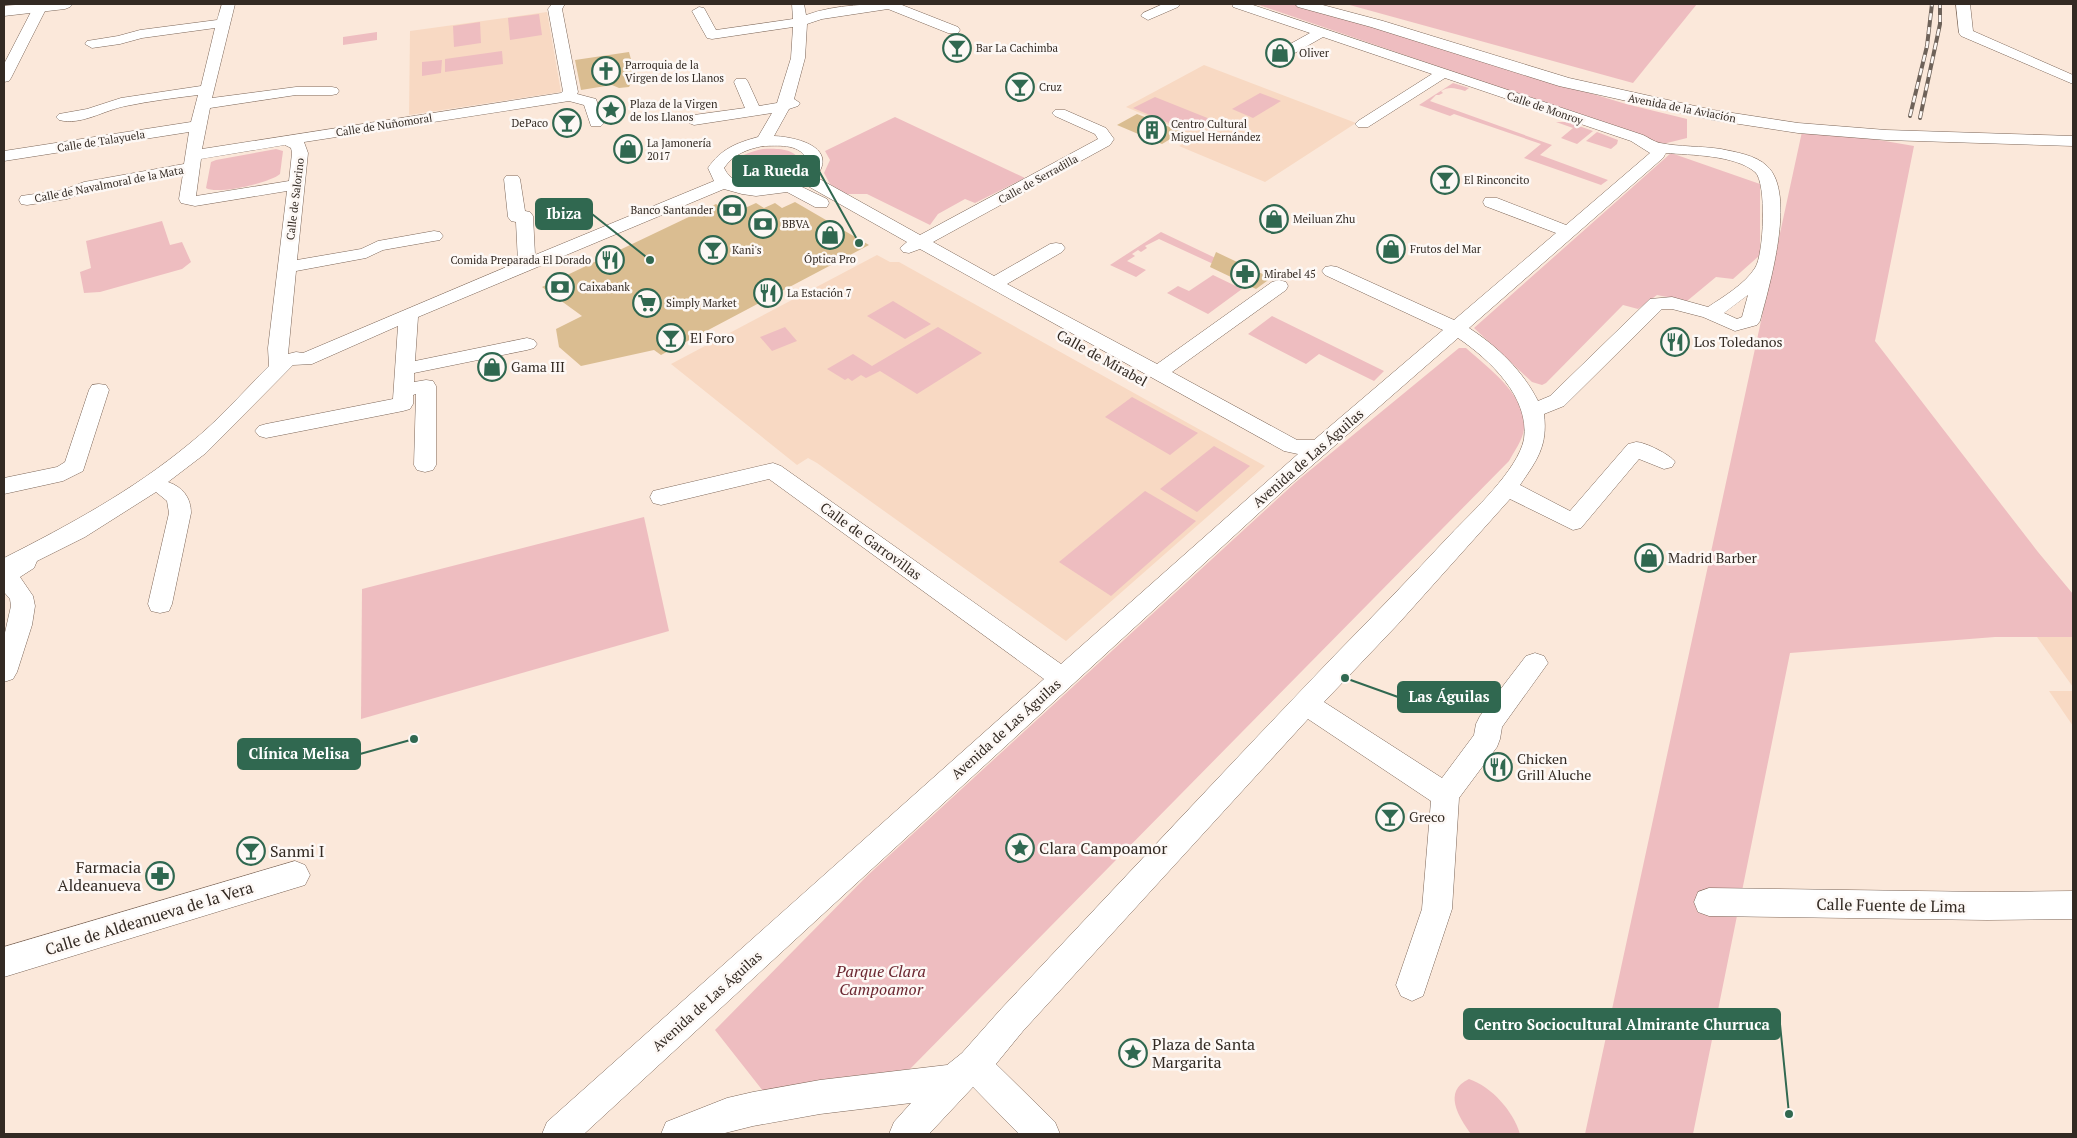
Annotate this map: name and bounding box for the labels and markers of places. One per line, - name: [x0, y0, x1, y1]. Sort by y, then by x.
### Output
- bar icon: Bar La Cachimba: [942, 33, 972, 63]
- shop icon: Oliver: [1265, 38, 1295, 68]
- place label: Bar La Cachimba: [976, 41, 1059, 55]
- place label: Oliver: [1299, 46, 1330, 60]
- church icon: Parroquia de la Virgen de los Llanos: [591, 56, 621, 86]
- place label: Parroquia de la Virgen de los Llanos: [625, 58, 724, 85]
- bar icon: Cruz: [1005, 72, 1035, 102]
- place label: Cruz: [1039, 80, 1062, 94]
- place icon: Plaza de la Virgen de los Llanos: [596, 95, 626, 125]
- place label: Plaza de la Virgen de los Llanos: [630, 97, 718, 124]
- bar icon: DePaco: [552, 108, 582, 138]
- building icon: Centro Cultural Miguel Hernández: [1137, 115, 1167, 145]
- place label: DePaco: [512, 116, 548, 130]
- place label: Centro Cultural Miguel Hernández: [1171, 117, 1261, 144]
- shop icon: La Jamonería 2017: [613, 134, 643, 164]
- place label: La Jamonería 2017: [647, 136, 712, 163]
- callout: La Rueda: [733, 156, 819, 186]
- bar icon: El Rinconcito: [1430, 165, 1460, 195]
- place label: El Rinconcito: [1464, 173, 1529, 187]
- bank icon: Banco Santander: [717, 195, 747, 225]
- callout: Ibiza: [536, 199, 592, 229]
- place label: Banco Santander: [630, 203, 714, 217]
- shop icon: Meiluan Zhu: [1259, 204, 1289, 234]
- bank icon: BBVA: [748, 209, 778, 239]
- place label: Meiluan Zhu: [1293, 212, 1356, 226]
- place label: BBVA: [782, 217, 810, 231]
- shop icon: Óptica Pro: [815, 220, 845, 250]
- shop icon: Frutos del Mar: [1376, 234, 1406, 264]
- bar icon: Kani's: [698, 235, 728, 265]
- place label: Frutos del Mar: [1410, 242, 1482, 256]
- place label: Kani's: [732, 243, 762, 257]
- restaurant icon: Comida Preparada El Dorado: [595, 245, 625, 275]
- place label: Óptica Pro: [804, 252, 856, 266]
- place label: Comida Preparada El Dorado: [451, 253, 591, 267]
- pharmacy icon: Mirabel 45: [1230, 259, 1260, 289]
- place label: Mirabel 45: [1264, 267, 1316, 281]
- bank icon: Caixabank: [545, 272, 575, 302]
- restaurant icon: La Estación 7: [753, 278, 783, 308]
- place label: Caixabank: [579, 280, 630, 294]
- place label: La Estación 7: [787, 286, 852, 300]
- supermarket icon: Simply Market: [632, 288, 662, 318]
- place label: Simply Market: [666, 296, 737, 310]
- bar icon: El Foro: [656, 323, 686, 353]
- restaurant icon: Los Toledanos: [1660, 327, 1690, 357]
- place label: El Foro: [690, 328, 734, 347]
- place label: Los Toledanos: [1694, 332, 1783, 351]
- shop icon: Gama III: [477, 352, 507, 382]
- place label: Gama III: [511, 357, 565, 376]
- shop icon: Madrid Barber: [1634, 543, 1664, 573]
- place label: Madrid Barber: [1668, 548, 1757, 567]
- callout: Las Águilas: [1398, 682, 1500, 712]
- callout: Clínica Melisa: [238, 739, 360, 769]
- place label: Chicken Grill Aluche: [1517, 749, 1591, 784]
- restaurant icon: Chicken Grill Aluche: [1483, 752, 1513, 782]
- bar icon: Greco: [1375, 802, 1405, 832]
- place label: Greco: [1409, 807, 1445, 826]
- place icon: Clara Campoamor: [1005, 833, 1035, 863]
- bar icon: Sanmi I: [236, 836, 266, 866]
- place label: Clara Campoamor: [1039, 837, 1168, 859]
- place label: Sanmi I: [270, 840, 324, 862]
- place label: Farmacia Aldeanueva: [58, 856, 141, 896]
- pharmacy icon: Farmacia Aldeanueva: [145, 861, 175, 891]
- callout: Centro Sociocultural Almirante Churruca: [1464, 1009, 1780, 1039]
- place label: Plaza de Santa Margarita: [1152, 1033, 1255, 1073]
- place icon: Plaza de Santa Margarita: [1118, 1038, 1148, 1068]

